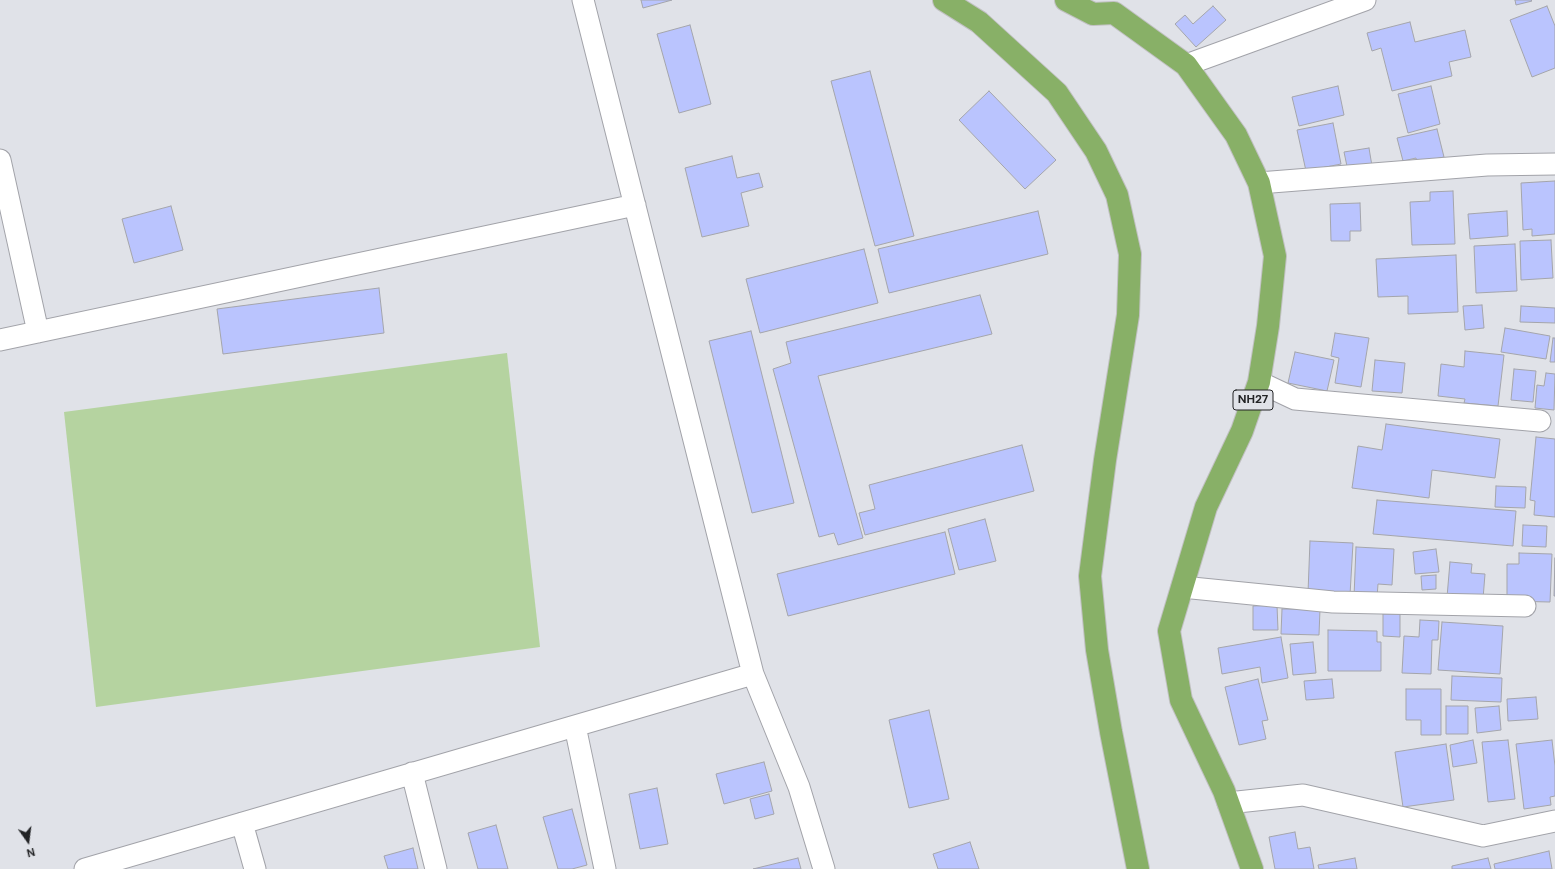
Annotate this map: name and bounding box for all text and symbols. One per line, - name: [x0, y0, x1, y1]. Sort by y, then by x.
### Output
- road number: NH27: [1233, 390, 1273, 410]
- north arrow: [8, 821, 48, 861]
- text: N: [25, 845, 36, 860]

